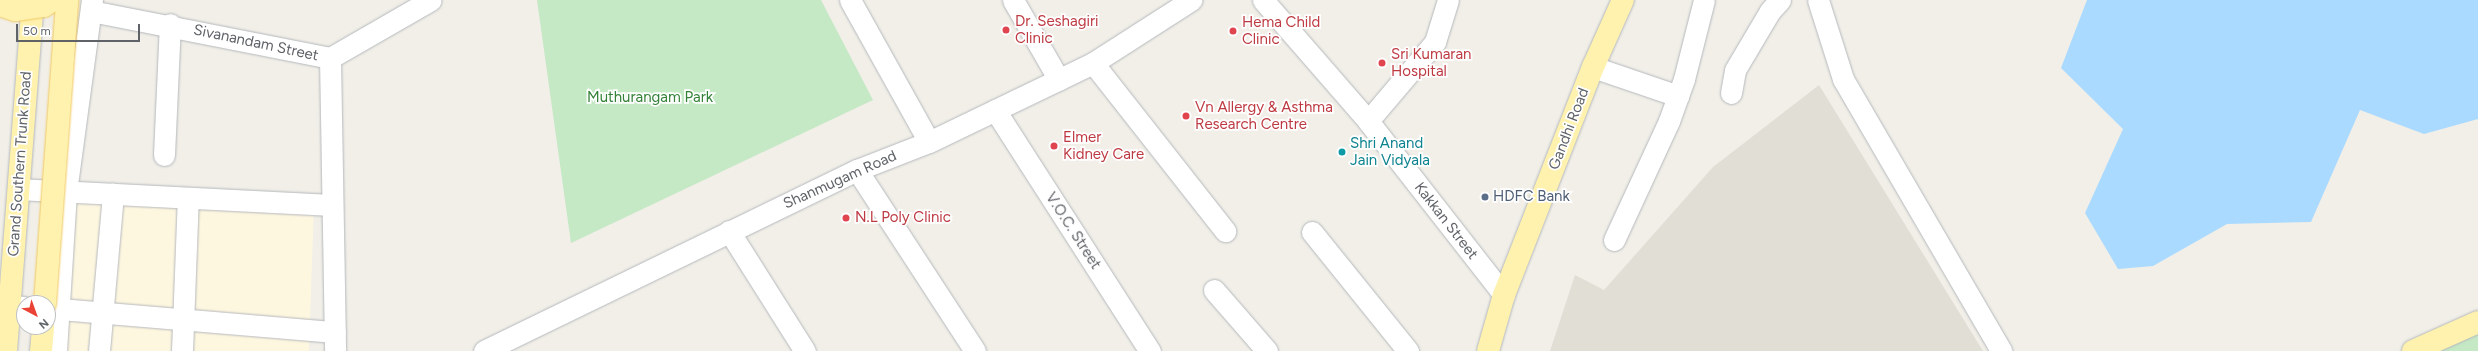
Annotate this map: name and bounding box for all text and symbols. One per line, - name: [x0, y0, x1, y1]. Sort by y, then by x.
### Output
- place label: Dr. Seshagiri Clinic: [1015, 12, 1098, 47]
- place label: Hema Child Clinic: [1242, 13, 1320, 48]
- scale bar: [18, 16, 142, 42]
- street label: Sivanandam Street: [192, 21, 320, 65]
- text: 50 m: [23, 24, 51, 38]
- marker: Dr. Seshagiri Clinic: [1000, 24, 1012, 36]
- marker: Hema Child Clinic: [1227, 25, 1239, 37]
- place label: Sri Kumaran Hospital: [1391, 45, 1471, 80]
- marker: Sri Kumaran Hospital: [1376, 57, 1388, 69]
- street label: Grand Southern Trunk Road: [5, 71, 35, 257]
- street label: Gandhi Road: [1545, 85, 1593, 173]
- park label: Muthurangam Park: [587, 89, 713, 107]
- place label: Vn Allergy & Asthma Research Centre: [1195, 98, 1333, 133]
- marker: Vn Allergy & Asthma Research Centre: [1180, 110, 1192, 122]
- place label: Elmer Kidney Care: [1063, 128, 1144, 163]
- place label: Shri Anand Jain Vidyala: [1350, 134, 1430, 169]
- marker: Elmer Kidney Care: [1048, 140, 1060, 152]
- street label: Shanmugam Road: [781, 147, 899, 213]
- marker: Shri Anand Jain Vidyala: [1337, 147, 1347, 157]
- street label: Kakkan Street: [1410, 179, 1482, 263]
- place label: HDFC Bank: [1493, 188, 1570, 206]
- street label: V.O.C. Street: [1042, 189, 1104, 273]
- marker: HDFC Bank: [1480, 192, 1490, 202]
- place label: N.L Poly Clinic: [855, 209, 951, 227]
- marker: N.L Poly Clinic: [840, 212, 852, 224]
- north arrow: [16, 295, 56, 335]
- text: N: [36, 316, 51, 331]

